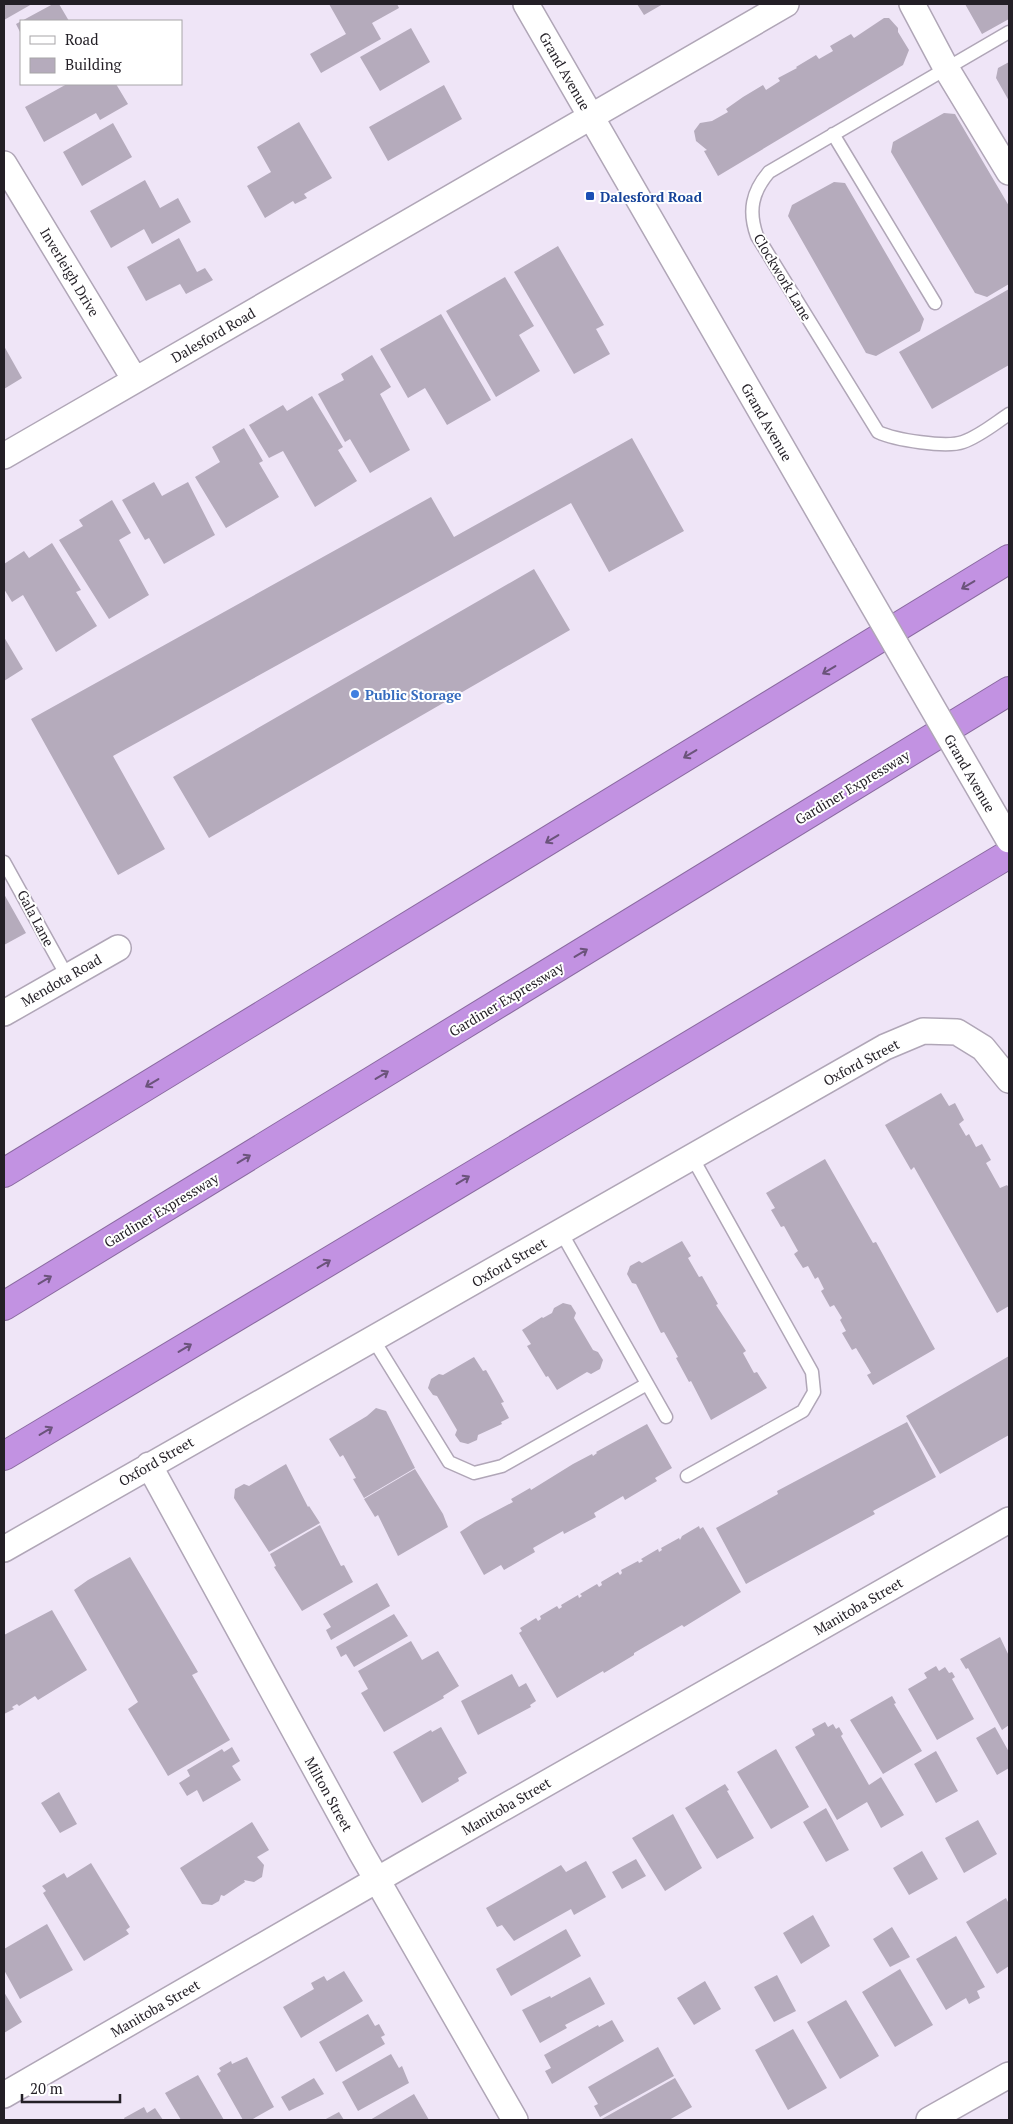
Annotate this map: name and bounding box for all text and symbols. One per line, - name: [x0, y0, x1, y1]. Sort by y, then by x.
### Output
- legend: [20, 20, 182, 85]
- text: Road: [65, 29, 98, 49]
- street label: Grand Avenue: [535, 29, 595, 113]
- text: Building: [65, 54, 123, 74]
- place label: Dalesford Road: [600, 187, 703, 206]
- marker: Dalesford Road: [584, 190, 596, 202]
- street label: Inverleigh Drive: [36, 224, 104, 320]
- street label: Clockwork Lane: [749, 230, 817, 324]
- street label: Dalesford Road: [167, 303, 259, 367]
- street label: Grand Avenue: [737, 380, 797, 464]
- one-way arrow: [961, 580, 975, 590]
- one-way arrow: [823, 665, 837, 675]
- place label: Public Storage: [365, 685, 462, 704]
- marker: Public Storage: [349, 688, 361, 700]
- street label: Grand Avenue: [940, 731, 1000, 815]
- street label: Gardiner Expressway: [791, 745, 914, 829]
- one-way arrow: [684, 750, 698, 760]
- one-way arrow: [545, 835, 559, 845]
- street label: Gala Lane: [13, 886, 59, 950]
- one-way arrow: [573, 948, 587, 958]
- street label: Mendota Road: [17, 949, 105, 1011]
- street label: Gardiner Expressway: [445, 957, 568, 1041]
- street label: Oxford Street: [820, 1034, 903, 1090]
- one-way arrow: [375, 1069, 389, 1079]
- one-way arrow: [145, 1079, 159, 1089]
- one-way arrow: [236, 1154, 250, 1164]
- street label: Gardiner Expressway: [100, 1168, 223, 1252]
- one-way arrow: [456, 1175, 470, 1185]
- street label: Oxford Street: [468, 1232, 551, 1291]
- one-way arrow: [317, 1258, 331, 1268]
- one-way arrow: [38, 1275, 52, 1285]
- one-way arrow: [177, 1342, 191, 1352]
- one-way arrow: [38, 1426, 52, 1436]
- street label: Oxford Street: [115, 1431, 198, 1490]
- street label: Manitoba Street: [810, 1572, 907, 1639]
- street label: Milton Street: [301, 1753, 358, 1835]
- street label: Manitoba Street: [458, 1772, 555, 1839]
- street label: Manitoba Street: [107, 1974, 204, 2041]
- scale bar: [22, 2072, 120, 2104]
- text: 20 m: [30, 2078, 63, 2098]

